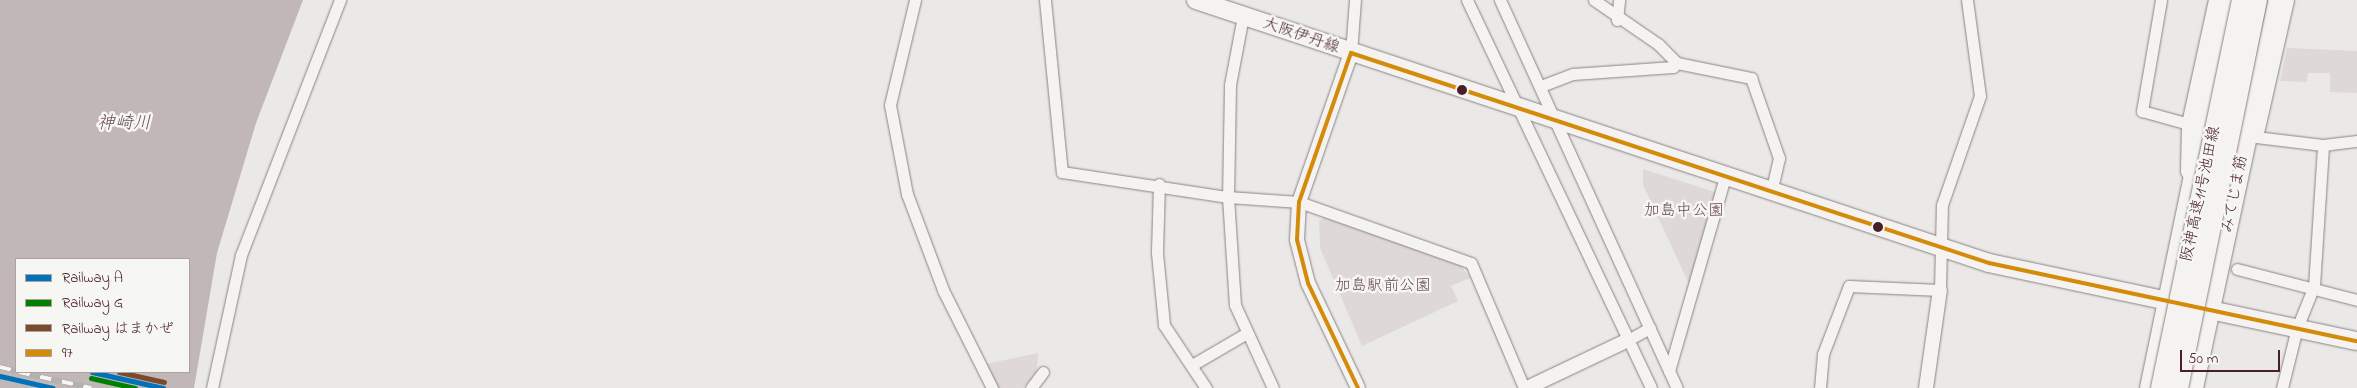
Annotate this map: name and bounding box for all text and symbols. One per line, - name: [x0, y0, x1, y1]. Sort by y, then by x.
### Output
- street label: 大阪伊丹線: [1260, 14, 1342, 58]
- unlabelled marker: [1457, 85, 1467, 95]
- water label: 神崎川: [97, 113, 151, 135]
- street label: 阪神高速11号池田線: [2177, 124, 2225, 264]
- street label: みてじま筋: [2218, 153, 2252, 235]
- park label: 加島中公園: [1644, 201, 1724, 221]
- unlabelled marker: [1873, 222, 1883, 232]
- legend: [15, 258, 190, 373]
- text: Railway A: [62, 267, 123, 289]
- park label: 加島駅前公園: [1335, 276, 1431, 296]
- text: Railway G: [62, 292, 123, 314]
- text: Railway はまかぜ: [62, 318, 174, 340]
- scale bar: [2182, 340, 2282, 372]
- text: 97: [62, 342, 73, 364]
- text: 50 m: [2188, 348, 2218, 370]

